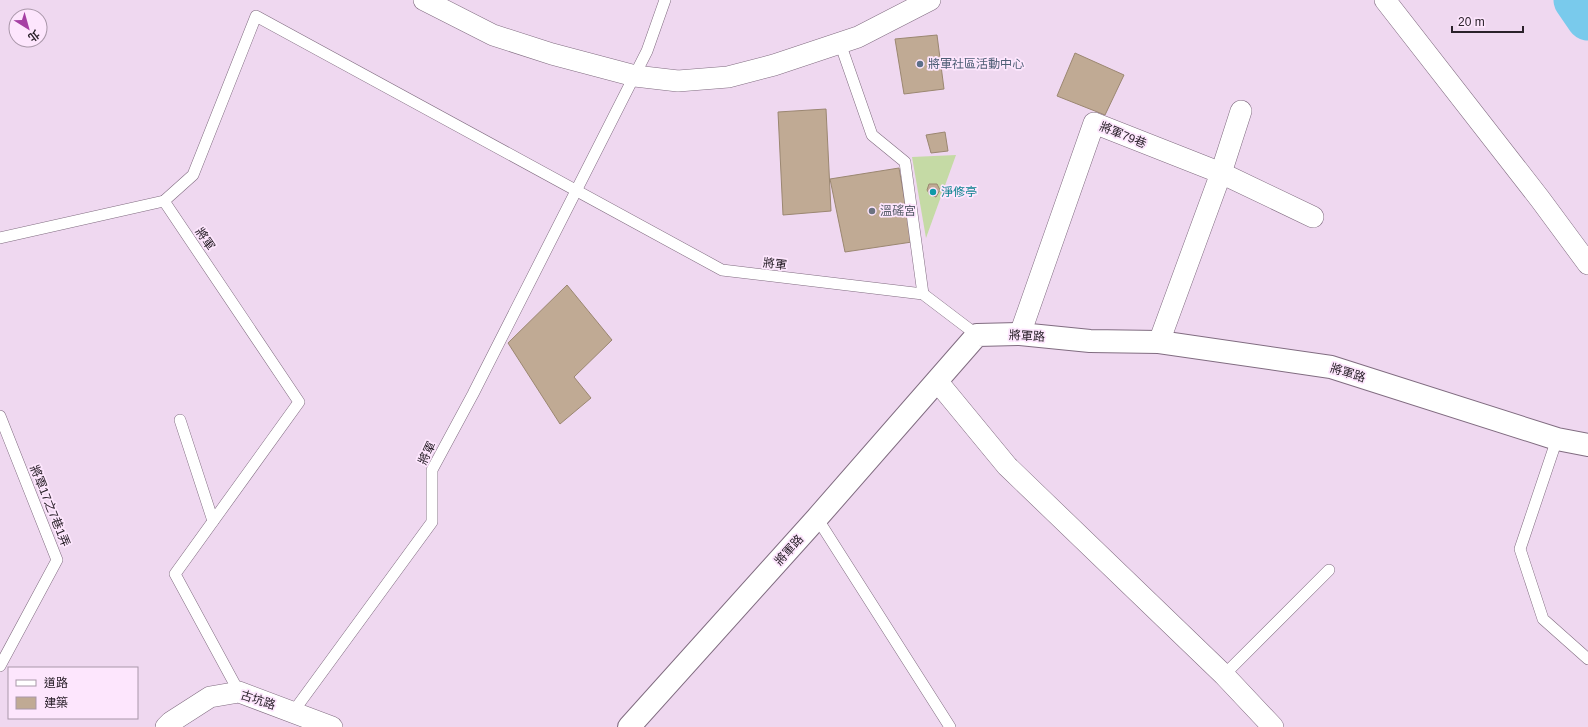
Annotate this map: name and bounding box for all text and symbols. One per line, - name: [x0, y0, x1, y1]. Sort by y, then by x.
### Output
- north arrow: [8, 8, 48, 48]
- scale bar: [1452, 8, 1523, 34]
- text: 20 m: [1458, 15, 1485, 29]
- text: 北: [26, 28, 42, 44]
- place label: 將軍社區活動中心: [928, 57, 1024, 71]
- marker: 將軍社區活動中心: [915, 59, 925, 69]
- street label: 將軍79巷: [1097, 119, 1149, 151]
- place label: 淨修亭: [941, 185, 977, 199]
- marker: 淨修亭: [928, 187, 938, 197]
- place label: 溫磘宮: [880, 204, 916, 218]
- marker: 溫磘宮: [867, 206, 877, 216]
- street label: 將軍: [192, 225, 218, 253]
- street label: 將軍: [762, 256, 788, 272]
- street label: 將軍路: [1009, 328, 1045, 344]
- street label: 將軍路: [1329, 361, 1367, 385]
- street label: 將軍: [416, 439, 438, 467]
- street label: 將軍17之7巷1弄: [27, 463, 73, 549]
- street label: 將軍路: [772, 532, 806, 568]
- legend: [8, 667, 138, 719]
- text: 道路: [44, 676, 68, 690]
- street label: 古坑路: [239, 688, 277, 712]
- text: 建築: [44, 696, 68, 710]

